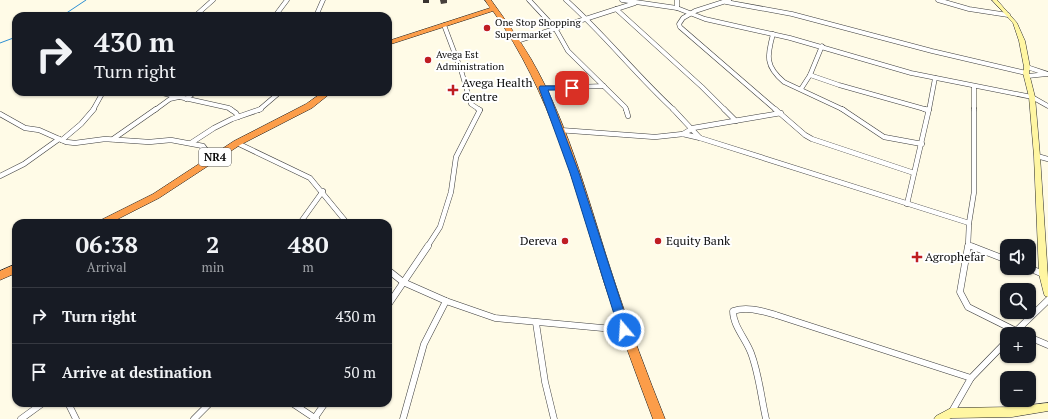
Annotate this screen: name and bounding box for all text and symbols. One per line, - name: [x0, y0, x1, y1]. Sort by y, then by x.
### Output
- place label: One Stop Shopping Supermarket: [495, 16, 582, 41]
- text: 430 m: [94, 23, 175, 60]
- marker: One Stop Shopping Supermarket: [482, 23, 492, 33]
- icon: right: [28, 28, 80, 80]
- place label: Avega Est Administration: [436, 48, 504, 73]
- marker: Avega Est Administration: [423, 55, 433, 65]
- text: Turn right: [94, 59, 176, 83]
- pin: [555, 71, 589, 105]
- place label: Avega Health Centre: [462, 75, 532, 104]
- icon: arrive: [561, 77, 583, 99]
- marker: Avega Health Centre: [447, 84, 459, 96]
- road number: NR4: [199, 148, 231, 166]
- text: 06:38: [75, 228, 138, 260]
- text: 2: [206, 228, 220, 260]
- text: 480: [288, 228, 328, 260]
- place label: Dereva: [520, 233, 557, 248]
- place label: Equity Bank: [666, 233, 731, 248]
- marker: Dereva: [560, 236, 570, 246]
- marker: Equity Bank: [653, 236, 663, 246]
- map controls: [1000, 239, 1036, 407]
- button: sound: [1000, 239, 1036, 275]
- place label: Agrophefar: [925, 249, 985, 264]
- marker: Agrophefar: [912, 252, 922, 262]
- text: Arrival: [87, 258, 127, 276]
- text: min: [201, 258, 224, 276]
- text: m: [303, 258, 314, 276]
- button: search: [1000, 283, 1036, 319]
- icon: right: [28, 305, 50, 327]
- text: Turn right: [62, 306, 137, 326]
- text: 430 m: [335, 306, 376, 326]
- position arrow: [603, 309, 645, 351]
- button: +: [1000, 327, 1036, 363]
- icon: arrive: [28, 361, 50, 383]
- text: Arrive at destination: [62, 362, 212, 382]
- text: 50 m: [343, 362, 376, 382]
- button: −: [1000, 371, 1036, 407]

